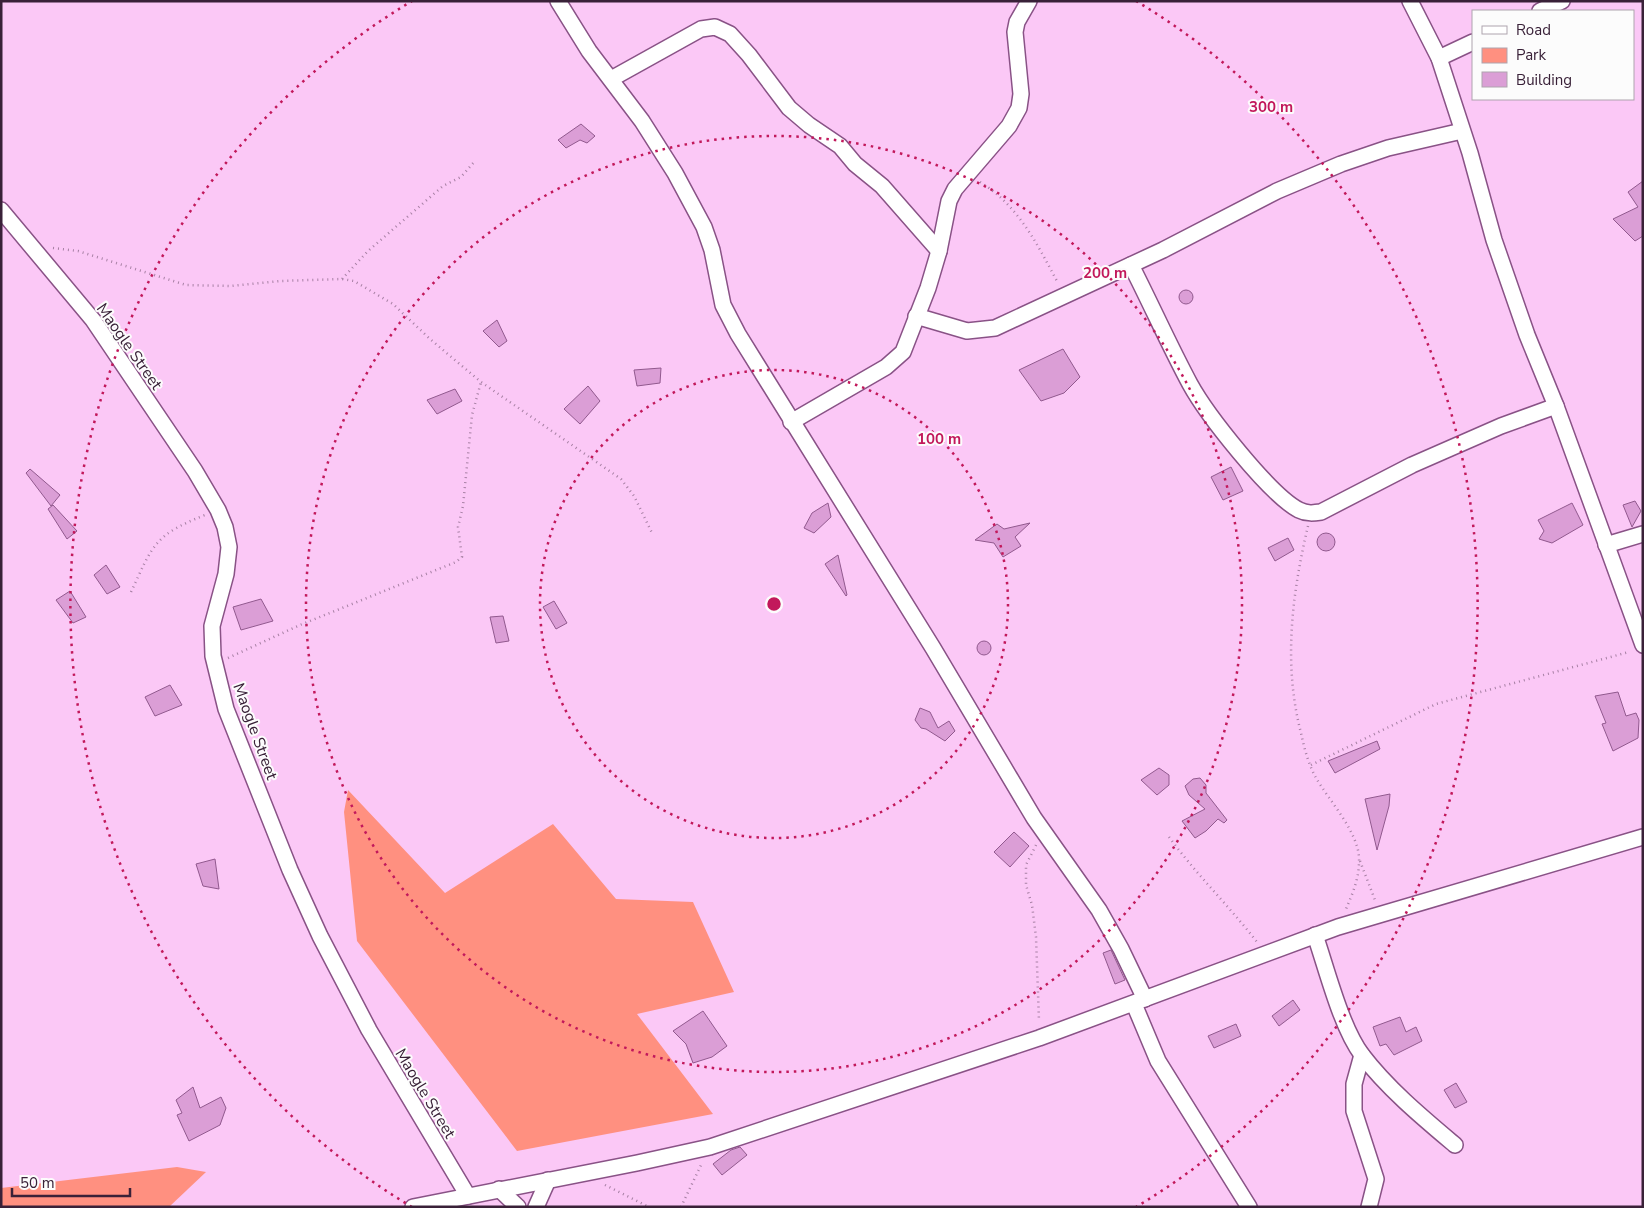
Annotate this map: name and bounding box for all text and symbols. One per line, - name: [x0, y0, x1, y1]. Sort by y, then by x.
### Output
- legend: [1472, 10, 1634, 100]
- text: Road: [1516, 20, 1551, 40]
- text: Park: [1516, 45, 1546, 65]
- text: Building: [1516, 70, 1572, 90]
- text: 300 m: [1249, 97, 1293, 117]
- text: 200 m: [1083, 263, 1127, 283]
- street label: Maogle Street: [91, 299, 167, 395]
- text: 100 m: [917, 429, 961, 449]
- centre of rings: [765, 595, 783, 613]
- street label: Maogle Street: [227, 680, 283, 783]
- street label: Maogle Street: [390, 1044, 461, 1143]
- scale bar: [12, 1166, 130, 1198]
- text: 50 m: [20, 1173, 55, 1193]

